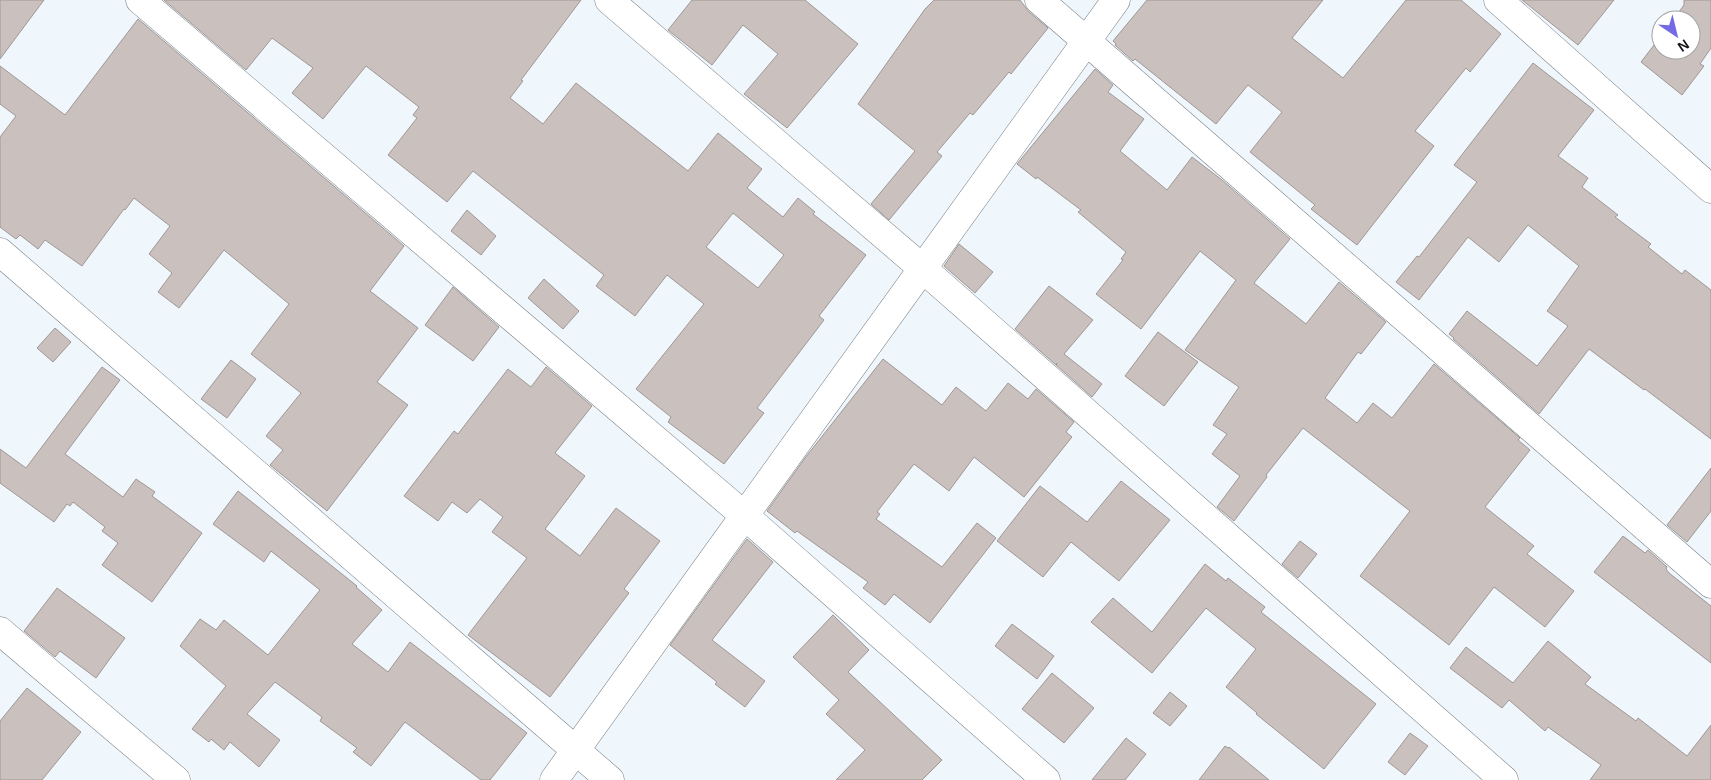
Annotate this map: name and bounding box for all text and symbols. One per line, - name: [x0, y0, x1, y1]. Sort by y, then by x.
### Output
- north arrow: [1651, 10, 1701, 60]
- text: N: [1675, 36, 1692, 55]

